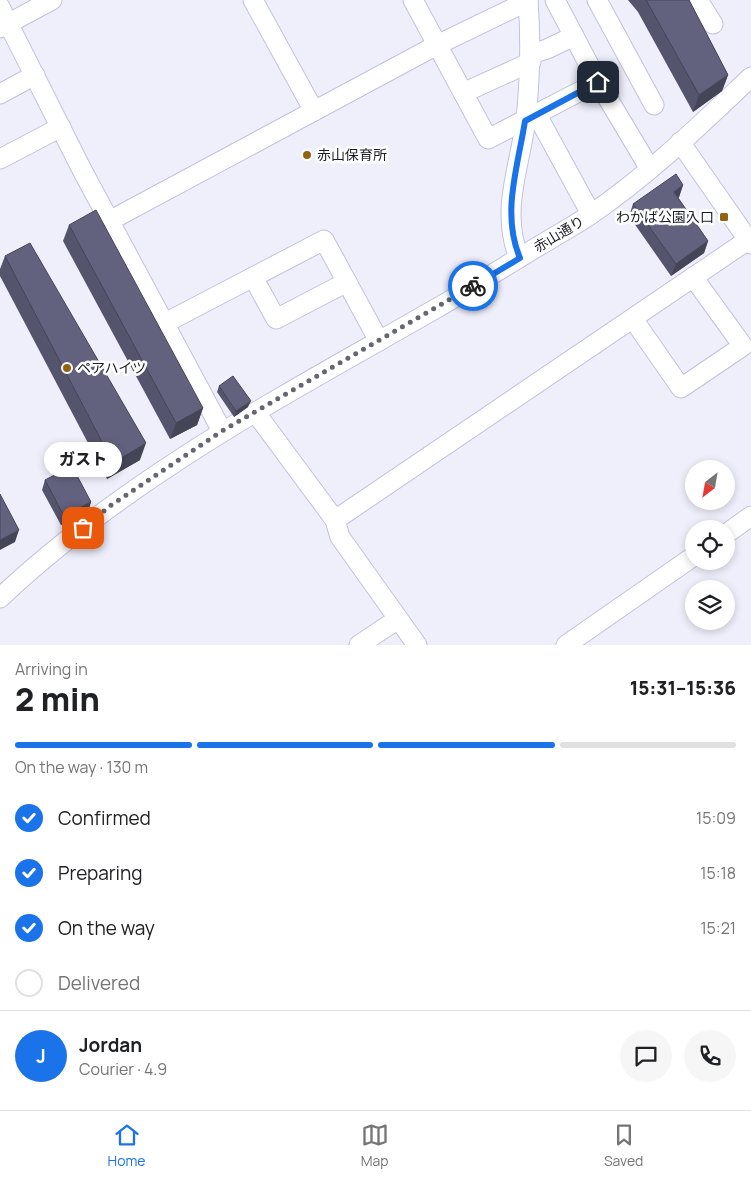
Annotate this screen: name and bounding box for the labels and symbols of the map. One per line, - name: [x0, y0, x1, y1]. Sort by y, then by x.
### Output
- pin: [577, 61, 619, 103]
- place label: 赤山保育所: [317, 145, 387, 164]
- marker: 赤山保育所: [301, 149, 313, 161]
- place label: わかば公園入口: [616, 207, 714, 226]
- street label: 赤山通り: [530, 211, 588, 256]
- marker: わかば公園入口: [718, 211, 730, 223]
- courier: [448, 261, 498, 311]
- place label: ペアハイツ: [77, 358, 146, 377]
- marker: ペアハイツ: [61, 362, 73, 374]
- callout: ガスト: [44, 443, 122, 478]
- north arrow: [685, 460, 735, 510]
- pin: [62, 507, 104, 549]

